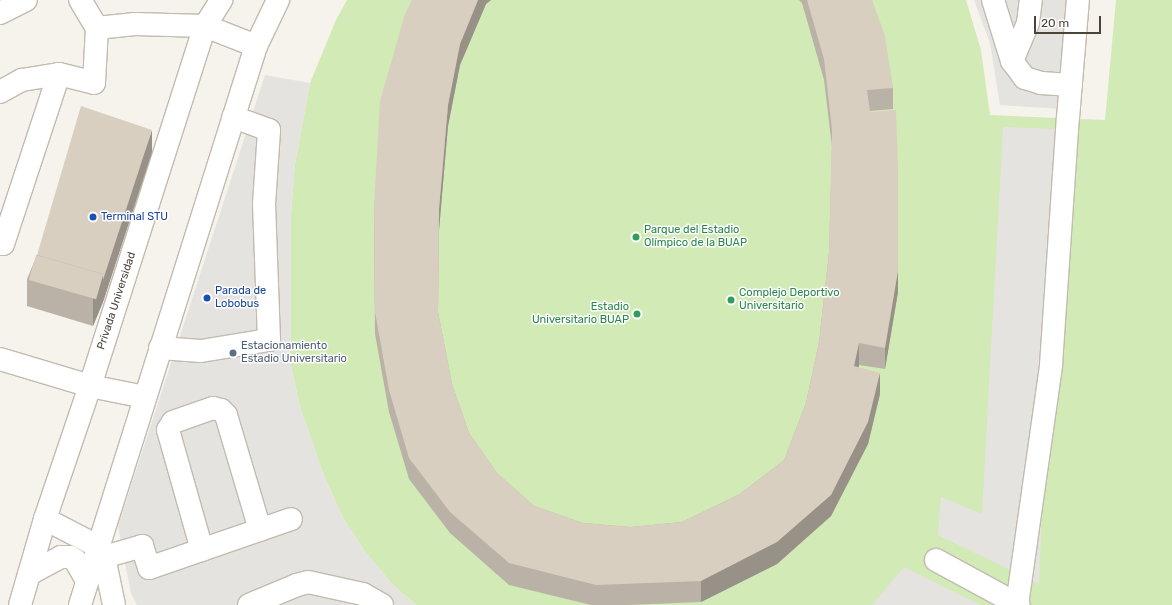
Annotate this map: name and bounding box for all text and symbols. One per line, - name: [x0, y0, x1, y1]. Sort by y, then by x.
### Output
- scale bar: [1036, 8, 1103, 34]
- text: 20 m: [1041, 16, 1069, 30]
- place label: Terminal STU: [101, 210, 168, 224]
- marker: Terminal STU: [88, 212, 98, 222]
- place label: Parque del Estadio Olímpico de la BUAP: [644, 224, 747, 250]
- marker: Parque del Estadio Olímpico de la BUAP: [631, 232, 641, 242]
- street label: Privada Universidad: [95, 251, 139, 351]
- place label: Parada de Lobobus: [215, 285, 266, 311]
- place label: Complejo Deportivo Universitario: [739, 287, 840, 313]
- marker: Parada de Lobobus: [202, 293, 212, 303]
- marker: Complejo Deportivo Universitario: [726, 295, 736, 305]
- place label: Estadio Universitario BUAP: [532, 301, 629, 327]
- marker: Estadio Universitario BUAP: [632, 309, 642, 319]
- place label: Estacionamiento Estadio Universitario: [241, 340, 347, 366]
- marker: Estacionamiento Estadio Universitario: [228, 348, 238, 358]

